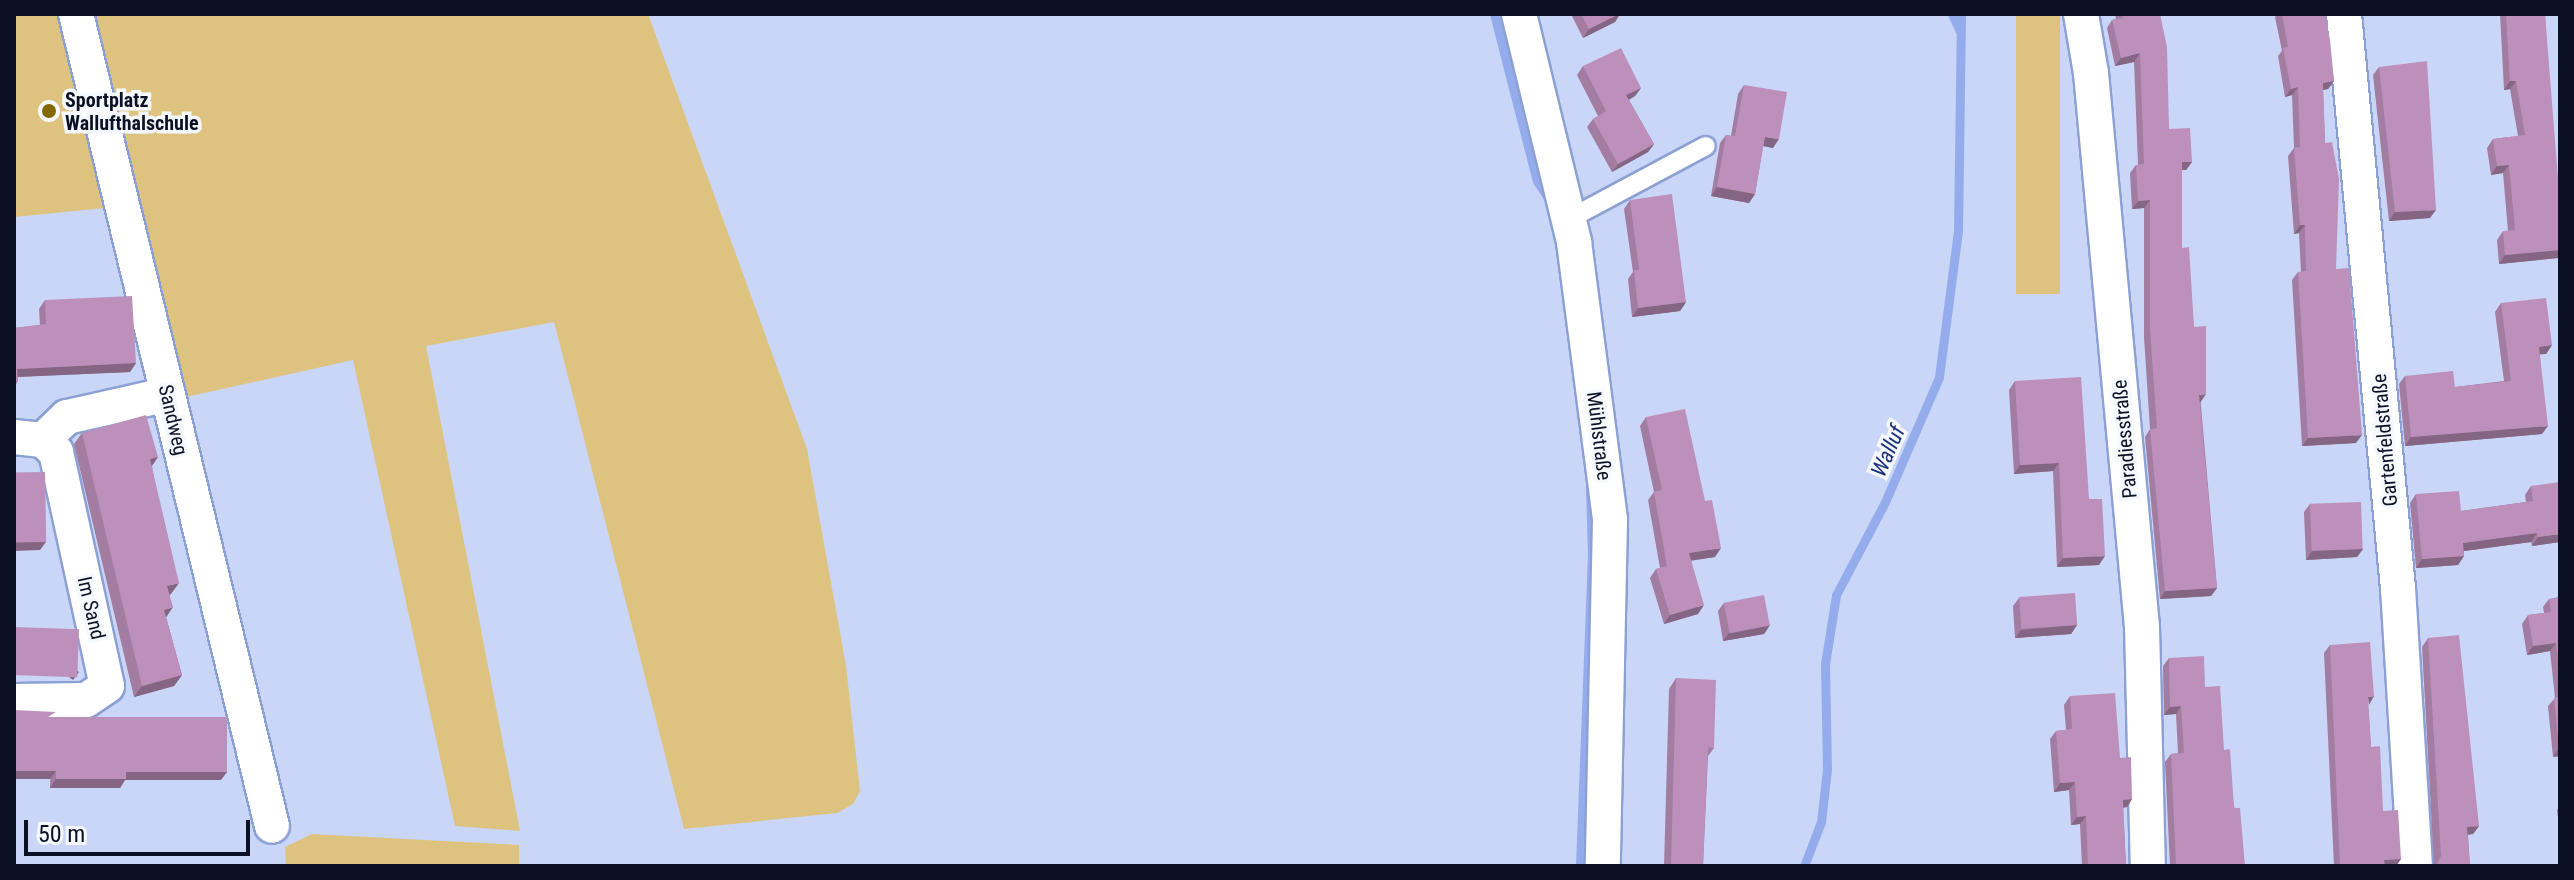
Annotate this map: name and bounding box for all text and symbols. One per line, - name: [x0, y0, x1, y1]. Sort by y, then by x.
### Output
- place label: Sportplatz Wallufthalschule: [65, 88, 199, 135]
- marker: Sportplatz Wallufthalschule: [40, 102, 58, 120]
- street label: Gartenfeldstraße: [2367, 373, 2403, 507]
- street label: Paradiesstraße: [2108, 379, 2142, 499]
- street label: Sandweg: [153, 382, 193, 458]
- street label: Mühlstraße: [1582, 390, 1616, 482]
- water label: Walluf: [1865, 421, 1911, 481]
- street label: Im Sand: [72, 574, 110, 642]
- scale bar: [28, 804, 254, 854]
- text: 50 m: [38, 820, 85, 848]

